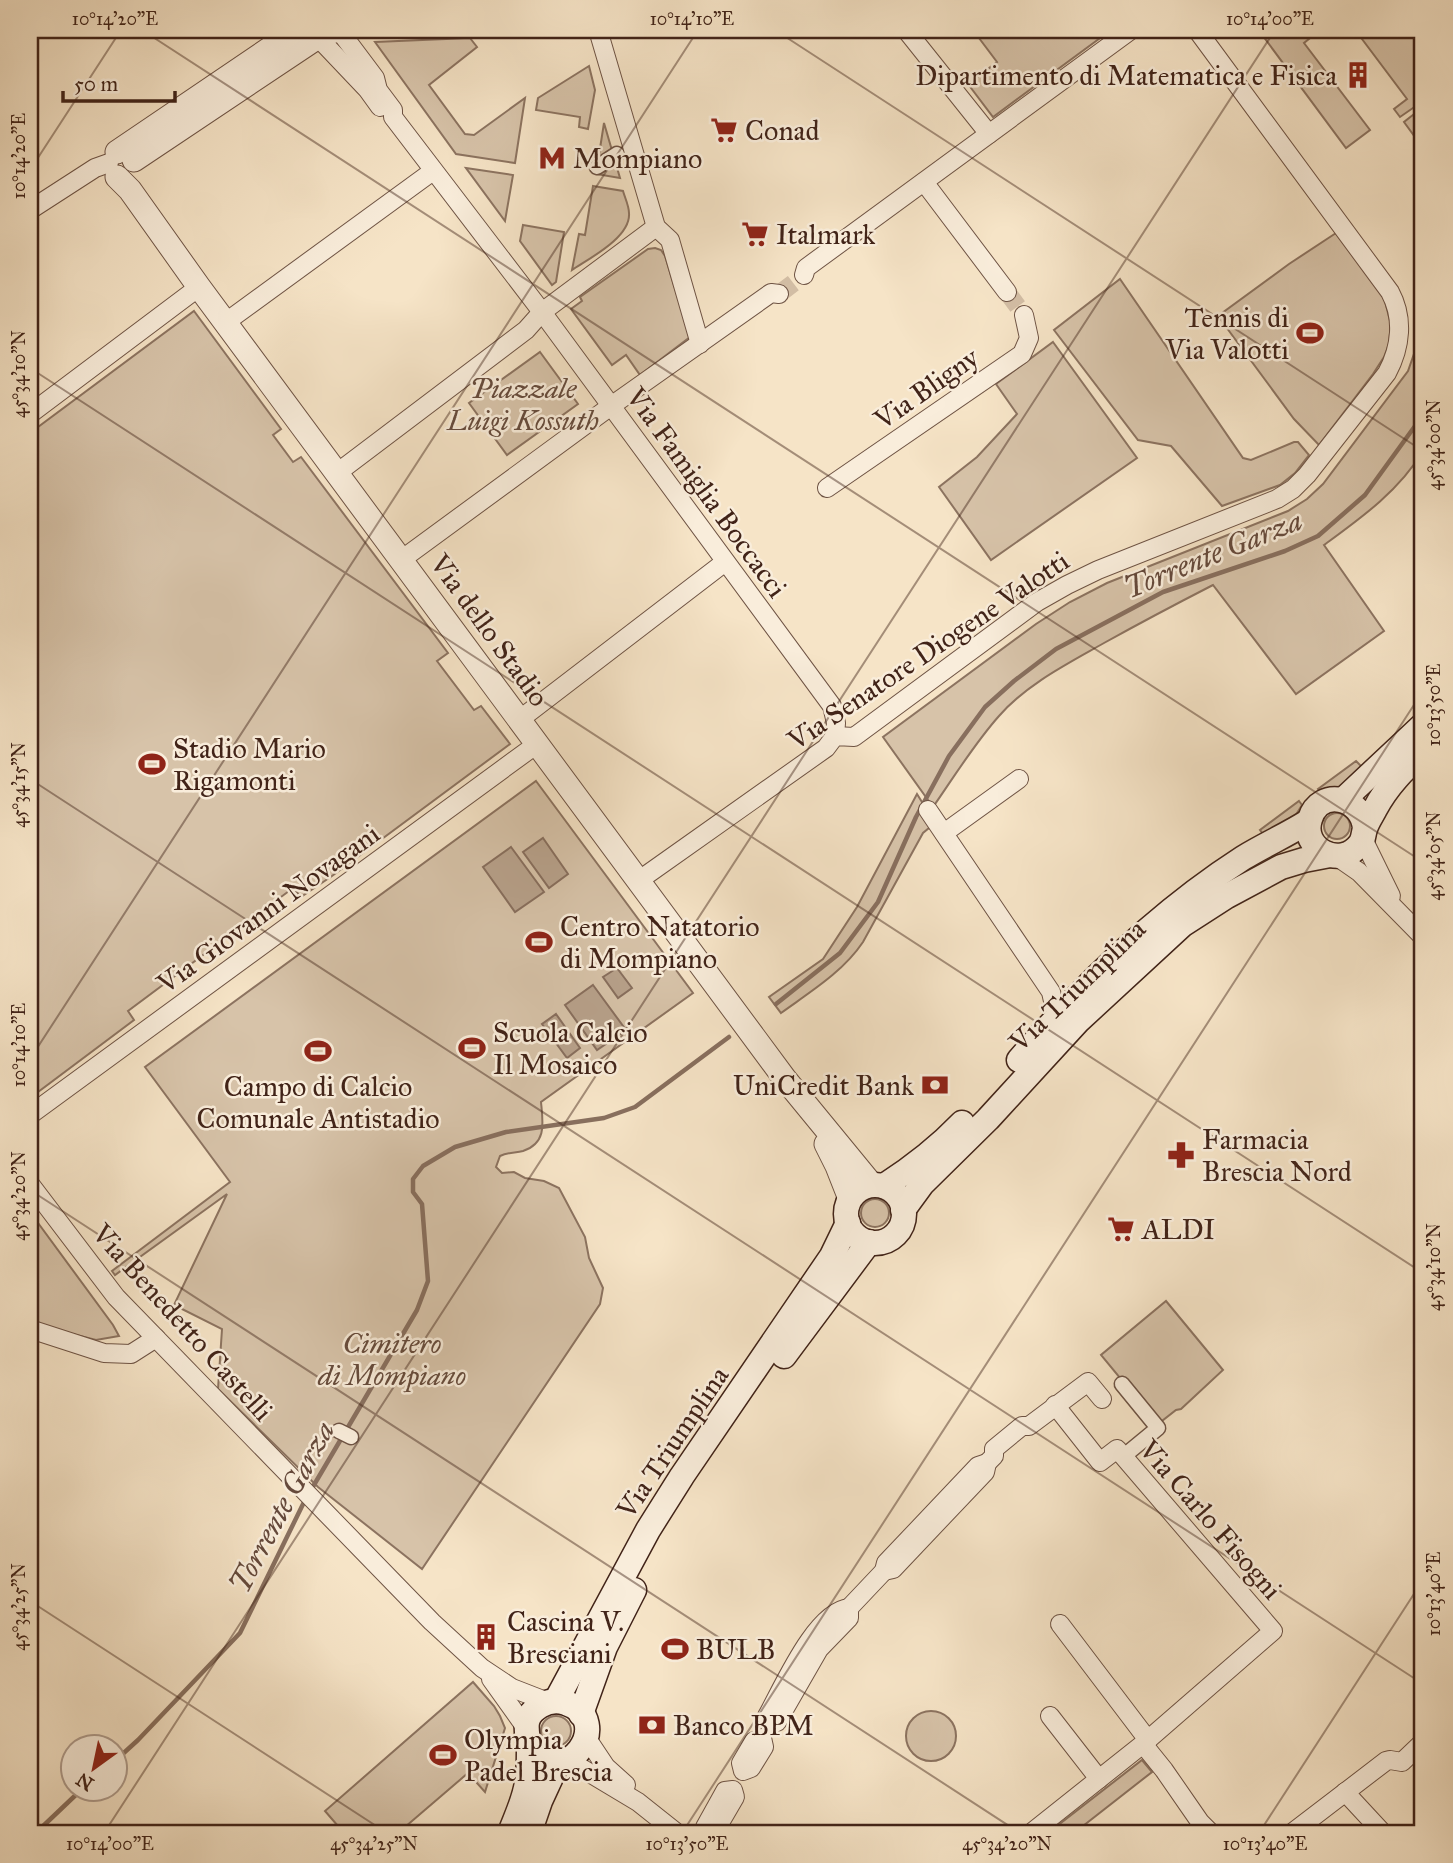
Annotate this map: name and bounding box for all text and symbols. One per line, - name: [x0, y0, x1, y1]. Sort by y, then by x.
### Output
- text: 10°14'20"E: [72, 8, 158, 30]
- text: 10°14'10"E: [650, 8, 734, 30]
- text: 10°14'00"E: [1226, 8, 1314, 30]
- place label: Dipartimento di Matematica e Fisica: [915, 58, 1337, 93]
- scale bar: [63, 60, 175, 104]
- building icon: Dipartimento di Matematica e Fisica: [1343, 60, 1373, 90]
- text: 50 m: [74, 71, 119, 97]
- text: 10°14'20"E: [8, 113, 30, 199]
- place label: Conad: [745, 113, 819, 148]
- supermarket icon: Conad: [709, 115, 739, 145]
- place label: Mompiano: [573, 141, 702, 176]
- metro station icon: Mompiano: [537, 143, 567, 173]
- place label: Italmark: [776, 217, 875, 252]
- supermarket icon: Italmark: [740, 219, 770, 249]
- place label: Tennis di Via Valotti: [1165, 300, 1289, 367]
- sports icon: Tennis di Via Valotti: [1295, 318, 1325, 348]
- text: 45°34'10"N: [8, 330, 30, 418]
- street label: Via Bligny: [866, 339, 986, 438]
- park label: Piazzale Luigi Kossuth: [445, 371, 599, 438]
- street label: Via Famiglia Boccacci: [618, 379, 795, 605]
- text: 45°34'00"N: [1423, 399, 1445, 491]
- water label: Torrente Garza: [1119, 502, 1307, 606]
- street label: Via Senatore Diogene Valotti: [780, 543, 1076, 758]
- street label: Via dello Stadio: [422, 546, 557, 713]
- text: 10°13'50"E: [1423, 663, 1445, 746]
- place label: Stadio Mario Rigamonti: [173, 731, 326, 798]
- text: 45°34'15"N: [8, 742, 30, 828]
- sports icon: Stadio Mario Rigamonti: [137, 749, 167, 779]
- text: 45°34'05"N: [1423, 811, 1445, 901]
- street label: Via Giovanni Novagani: [149, 816, 387, 1002]
- place label: Centro Natatorio di Mompiano: [560, 909, 760, 976]
- street label: Via Triumplina: [1001, 911, 1153, 1060]
- sports icon: Centro Natatorio di Mompiano: [524, 927, 554, 957]
- text: 10°14'10"E: [8, 1003, 30, 1087]
- place label: Scuola Calcio Il Mosaico: [493, 1015, 648, 1082]
- sports icon: Scuola Calcio Il Mosaico: [457, 1033, 487, 1063]
- sports icon: Campo di Calcio Comunale Antistadio: [303, 1036, 333, 1066]
- place label: UniCredit Bank: [733, 1068, 914, 1103]
- place label: Campo di Calcio Comunale Antistadio: [196, 1069, 440, 1136]
- bank icon: UniCredit Bank: [920, 1070, 950, 1100]
- place label: Farmacia Brescia Nord: [1202, 1122, 1352, 1189]
- pharmacy icon: Farmacia Brescia Nord: [1166, 1140, 1196, 1170]
- text: 45°34'20"N: [8, 1151, 30, 1241]
- place label: ALDI: [1141, 1212, 1215, 1247]
- supermarket icon: ALDI: [1106, 1214, 1136, 1244]
- street label: Via Benedetto Castelli: [84, 1216, 281, 1428]
- text: 45°34'10"N: [1423, 1223, 1445, 1311]
- park label: Cimitero di Mompiano: [317, 1326, 466, 1393]
- street label: Via Triumplina: [608, 1359, 736, 1526]
- water label: Torrente Garza: [222, 1415, 342, 1599]
- street label: Via Carlo Fisogni: [1131, 1431, 1290, 1607]
- text: 10°13'40"E: [1423, 1552, 1445, 1636]
- text: 45°34'25"N: [8, 1563, 30, 1651]
- place label: Cascina V. Bresciani: [507, 1604, 624, 1671]
- building icon: Cascina V. Bresciani: [471, 1622, 501, 1652]
- place label: BULB: [696, 1632, 776, 1667]
- sports icon: BULB: [660, 1634, 690, 1664]
- place label: Banco BPM: [673, 1708, 814, 1743]
- bank icon: Banco BPM: [637, 1710, 667, 1740]
- place label: Olympia Padel Brescia: [464, 1722, 613, 1789]
- north arrow: [60, 1734, 130, 1804]
- sports icon: Olympia Padel Brescia: [428, 1740, 458, 1770]
- text: N: [72, 1768, 98, 1796]
- text: 10°14'00"E: [66, 1833, 154, 1855]
- text: 45°34'25"N: [330, 1833, 418, 1855]
- text: 10°13'50"E: [646, 1833, 729, 1855]
- text: 45°34'20"N: [962, 1833, 1052, 1855]
- text: 10°13'40"E: [1223, 1833, 1307, 1855]

